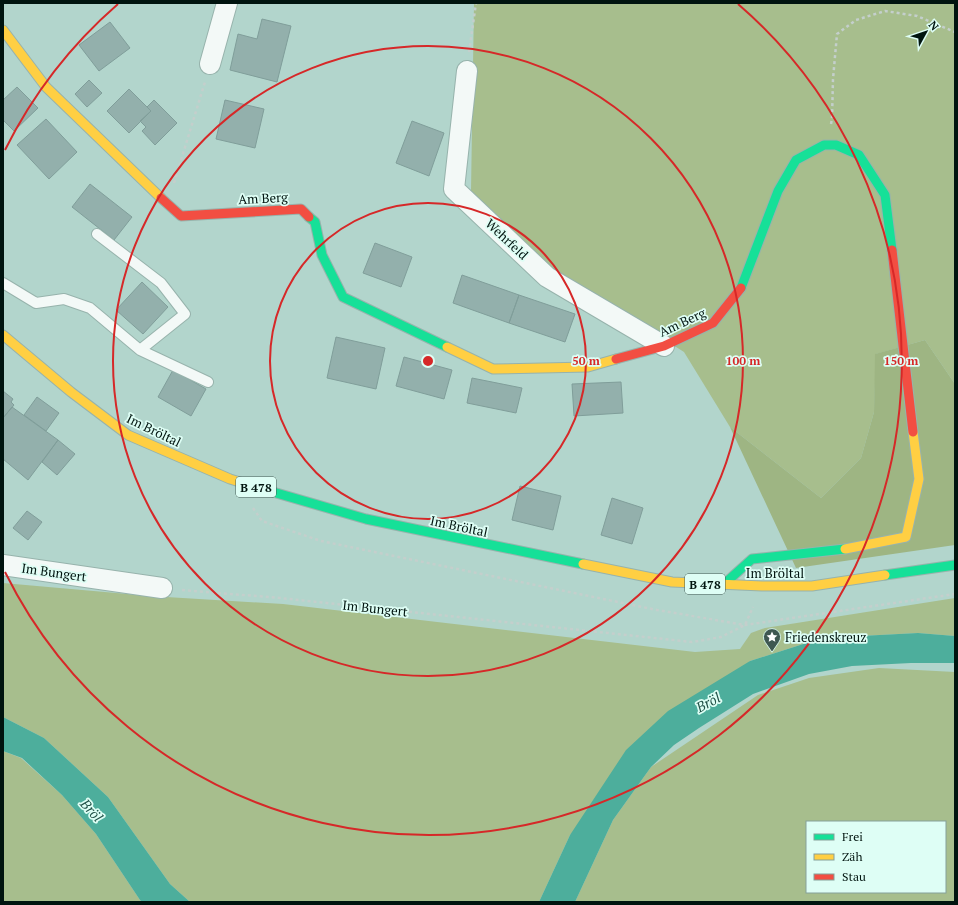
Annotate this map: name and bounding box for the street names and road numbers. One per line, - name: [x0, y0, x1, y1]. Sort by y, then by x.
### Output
- street label: Am Berg: [238, 188, 288, 208]
- street label: Wehrfeld: [482, 215, 532, 263]
- street label: Am Berg: [656, 303, 708, 341]
- street label: Im Bröltal: [124, 409, 184, 451]
- road number: B 478: [236, 477, 276, 497]
- street label: Im Bröltal: [429, 511, 489, 541]
- street label: Im Bungert: [20, 559, 88, 585]
- street label: Im Bröltal: [746, 564, 804, 582]
- road number: B 478: [685, 574, 725, 594]
- street label: Im Bungert: [342, 596, 409, 620]

